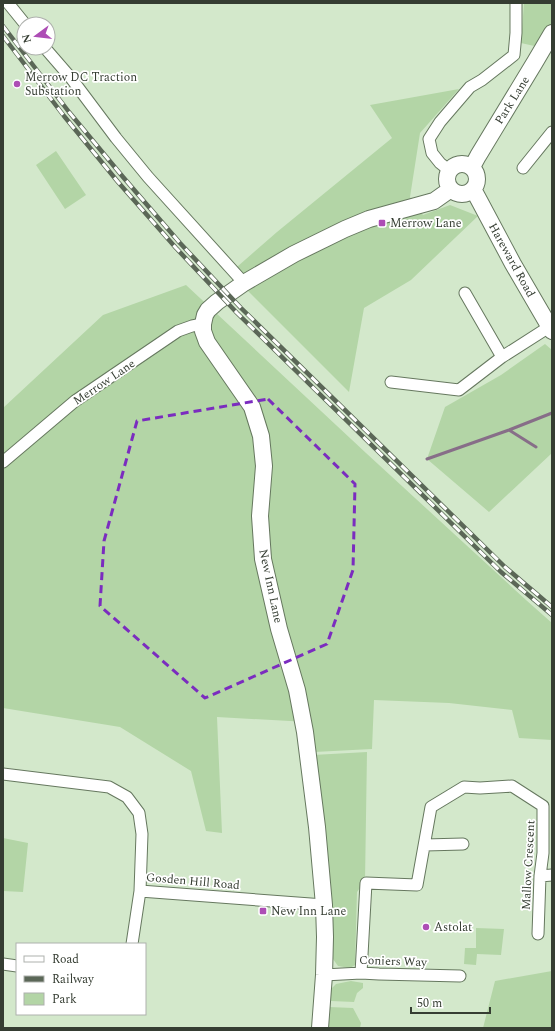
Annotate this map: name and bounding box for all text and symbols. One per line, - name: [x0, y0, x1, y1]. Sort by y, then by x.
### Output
- north arrow: [16, 16, 56, 56]
- text: N: [17, 32, 36, 45]
- place label: Merrow DC Traction Substation: [25, 68, 137, 101]
- street label: Park Lane: [490, 72, 535, 128]
- marker: Merrow DC Traction Substation: [12, 79, 22, 89]
- place label: Merrow Lane: [390, 214, 462, 233]
- marker: Merrow Lane: [377, 218, 387, 228]
- street label: Hareward Road: [483, 220, 540, 301]
- street label: Merrow Lane: [69, 354, 139, 410]
- street label: New Inn Lane: [253, 547, 288, 625]
- street label: Mallow Crescent: [517, 820, 540, 911]
- street label: Gosden Hill Road: [145, 868, 241, 895]
- place label: New Inn Lane: [271, 902, 347, 921]
- marker: New Inn Lane: [258, 906, 268, 916]
- place label: Astolat: [434, 918, 472, 937]
- marker: Astolat: [421, 922, 431, 932]
- legend: [16, 943, 146, 1015]
- text: Road: [52, 950, 79, 969]
- street label: Coniers Way: [359, 951, 428, 972]
- text: Railway: [52, 970, 95, 989]
- scale bar: [411, 989, 490, 1015]
- text: Park: [52, 990, 77, 1009]
- text: 50 m: [417, 994, 442, 1013]

